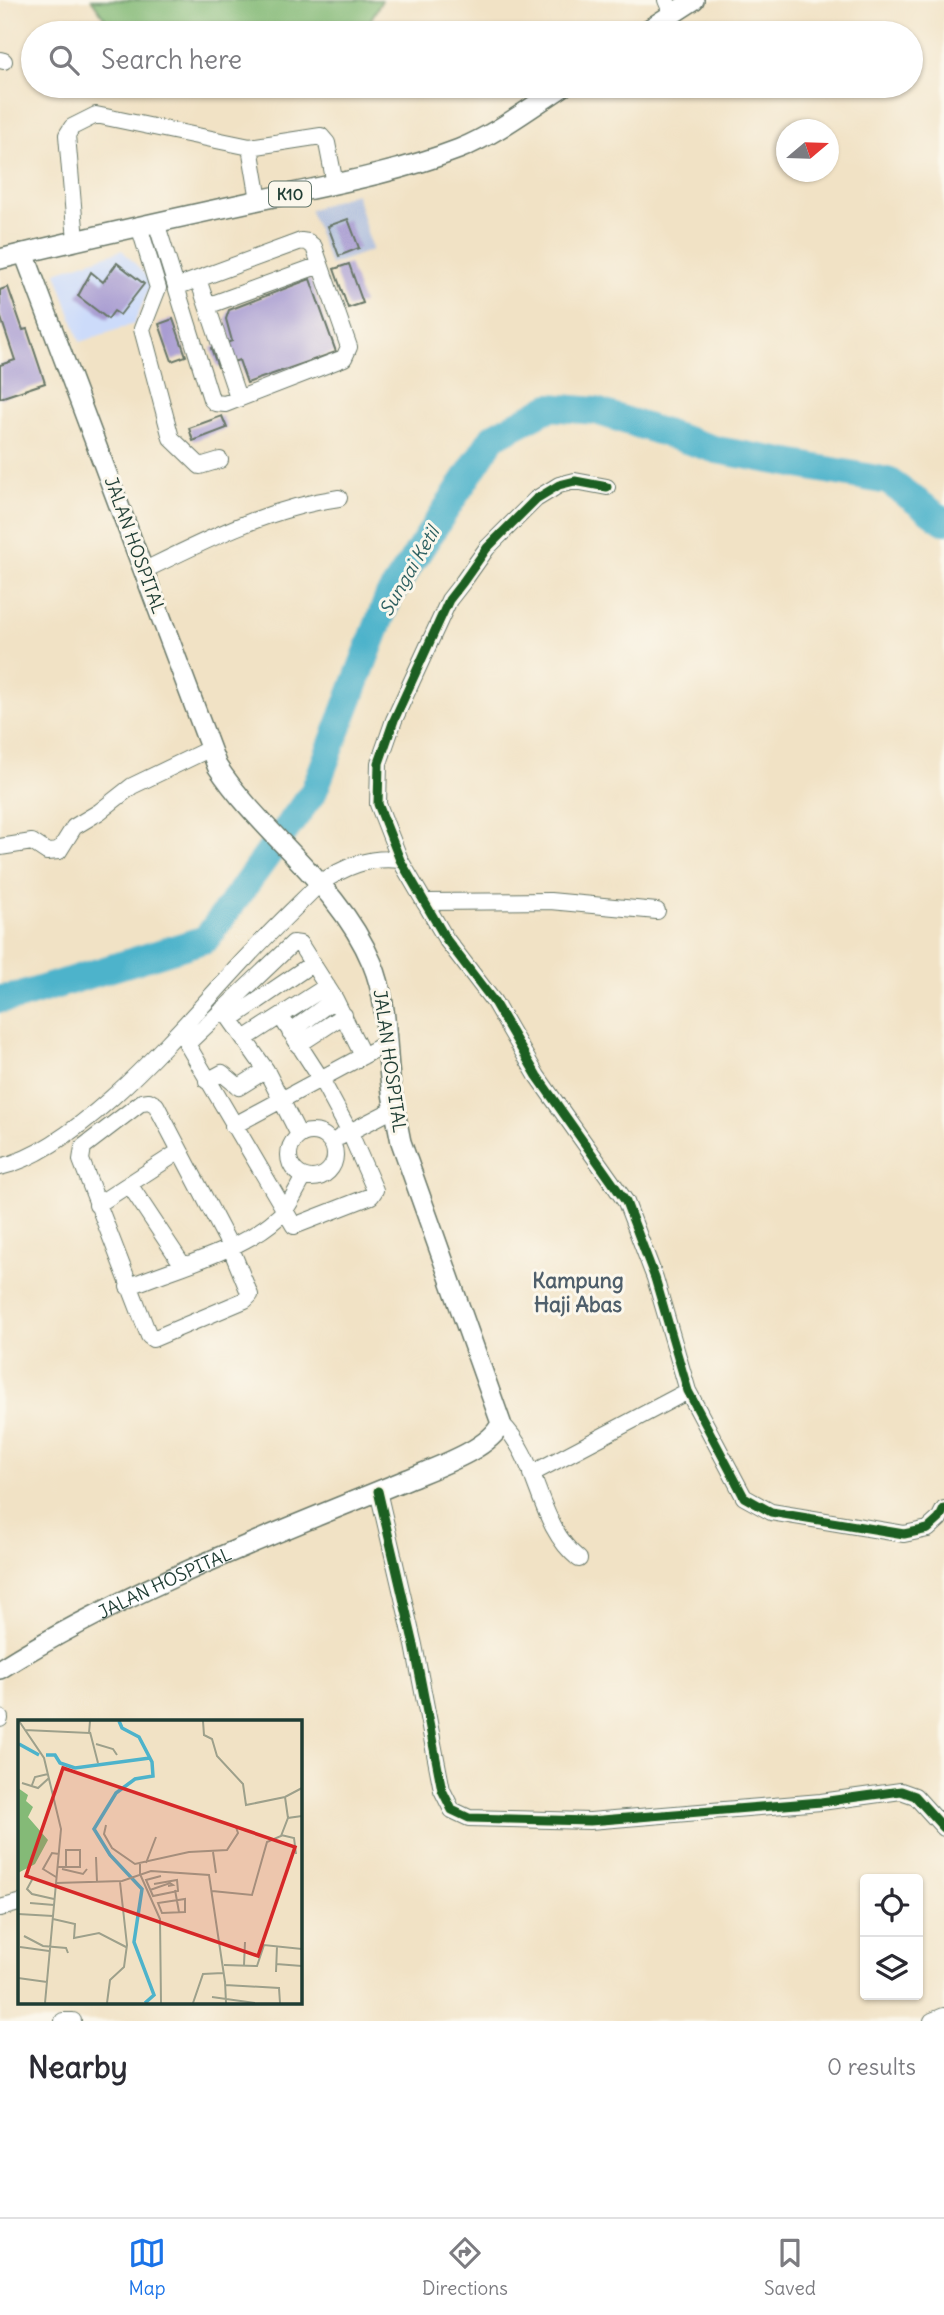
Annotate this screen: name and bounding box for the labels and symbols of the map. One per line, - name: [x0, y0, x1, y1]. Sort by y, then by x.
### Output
- north arrow: [776, 119, 839, 182]
- road number: K10: [269, 182, 311, 206]
- street label: JALAN HOSPITAL: [100, 473, 171, 617]
- water label: Sungai Ketil: [374, 520, 446, 620]
- street label: JALAN HOSPITAL: [369, 988, 411, 1134]
- district label: Kampung Haji Abas: [532, 1267, 624, 1318]
- street label: JALAN HOSPITAL: [94, 1542, 235, 1623]
- inset map: [18, 1720, 301, 2004]

